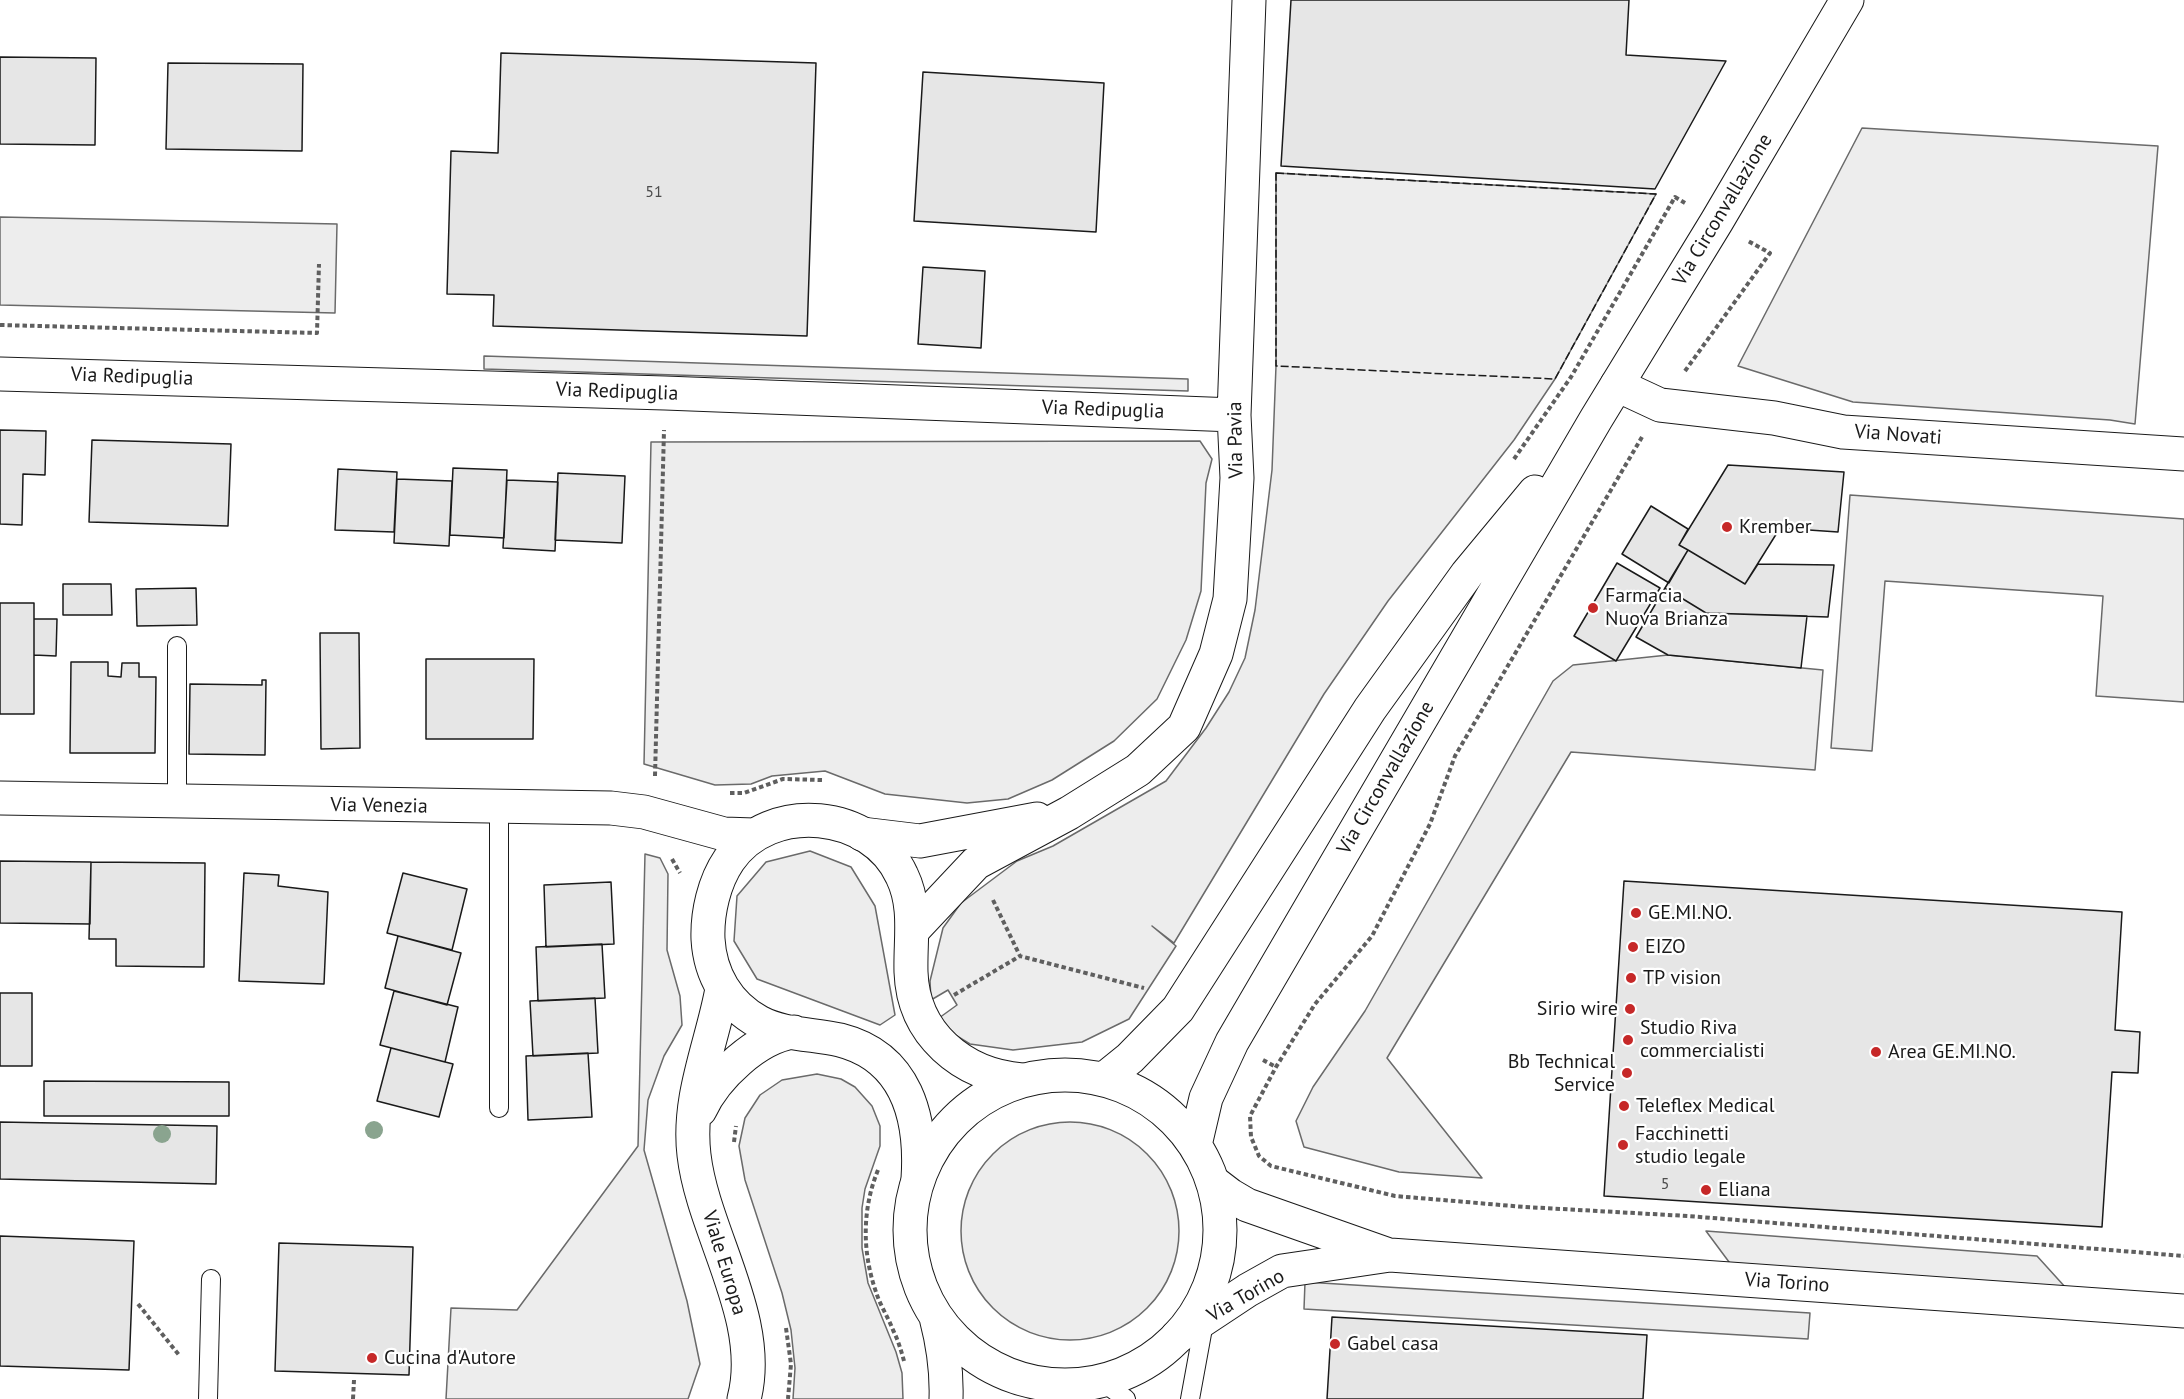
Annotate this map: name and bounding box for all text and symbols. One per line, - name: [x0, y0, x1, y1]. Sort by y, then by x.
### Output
- street label: Via Circonvallazione: [1668, 130, 1778, 290]
- house number: 51: [645, 182, 663, 202]
- street label: Via Redipuglia: [70, 363, 194, 391]
- street label: Via Redipuglia: [555, 378, 679, 406]
- street label: Via Redipuglia: [1041, 396, 1165, 424]
- street label: Via Pavia: [1223, 401, 1249, 479]
- street label: Via Novati: [1853, 420, 1943, 450]
- place label: Krember: [1739, 515, 1812, 539]
- marker: Krember: [1720, 520, 1734, 534]
- place label: Farmacia Nuova Brianza: [1605, 584, 1728, 631]
- marker: Farmacia Nuova Brianza: [1586, 601, 1600, 615]
- street label: Via Circonvallazione: [1332, 697, 1440, 859]
- street label: Via Venezia: [330, 793, 428, 819]
- place label: GE.MI.NO.: [1648, 901, 1732, 925]
- marker: GE.MI.NO.: [1629, 906, 1643, 920]
- place label: EIZO: [1645, 935, 1686, 959]
- marker: EIZO: [1626, 940, 1640, 954]
- place label: TP vision: [1643, 966, 1721, 990]
- marker: TP vision: [1624, 971, 1638, 985]
- place label: Sirio wire: [1537, 997, 1618, 1021]
- marker: Sirio wire: [1623, 1002, 1637, 1016]
- place label: Studio Riva commercialisti: [1640, 1016, 1765, 1063]
- marker: Studio Riva commercialisti: [1621, 1033, 1635, 1047]
- place label: Area GE.MI.NO.: [1888, 1040, 2016, 1064]
- marker: Area GE.MI.NO.: [1869, 1045, 1883, 1059]
- place label: Bb Technical Service: [1508, 1050, 1615, 1097]
- marker: Bb Technical Service: [1620, 1066, 1634, 1080]
- place label: Teleflex Medical: [1636, 1094, 1775, 1118]
- marker: Teleflex Medical: [1617, 1099, 1631, 1113]
- place label: Facchinetti studio legale: [1635, 1122, 1746, 1169]
- marker: Facchinetti studio legale: [1616, 1138, 1630, 1152]
- house number: 5: [1661, 1174, 1669, 1194]
- place label: Eliana: [1718, 1178, 1771, 1202]
- marker: Eliana: [1699, 1183, 1713, 1197]
- street label: Viale Europa: [697, 1208, 751, 1318]
- street label: Via Torino: [1203, 1264, 1289, 1328]
- street label: Via Torino: [1744, 1268, 1830, 1298]
- place label: Gabel casa: [1347, 1332, 1439, 1356]
- marker: Gabel casa: [1328, 1337, 1342, 1351]
- place label: Cucina d'Autore: [384, 1346, 516, 1370]
- marker: Cucina d'Autore: [365, 1351, 379, 1365]

